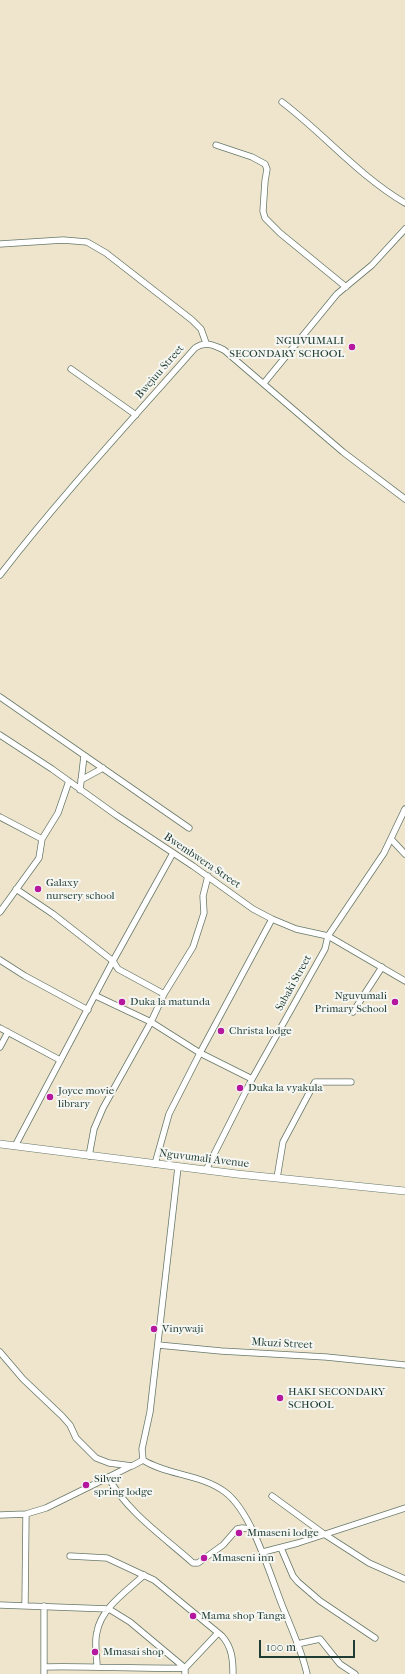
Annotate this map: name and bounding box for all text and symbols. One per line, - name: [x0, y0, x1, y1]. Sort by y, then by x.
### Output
- place label: NGUVUMALI SECONDARY SCHOOL: [229, 334, 344, 360]
- street label: Bwejuu Street: [133, 342, 187, 402]
- marker: NGUVUMALI SECONDARY SCHOOL: [347, 342, 357, 352]
- street label: Bwembwera Street: [161, 830, 243, 892]
- place label: Galaxy nursery school: [46, 876, 115, 902]
- marker: Galaxy nursery school: [33, 884, 43, 894]
- street label: Sabaki Street: [273, 953, 315, 1013]
- place label: Nguvumali Primary School: [315, 989, 387, 1015]
- place label: Duka la matunda: [130, 995, 210, 1009]
- marker: Duka la matunda: [117, 997, 127, 1007]
- marker: Nguvumali Primary School: [390, 997, 400, 1007]
- place label: Christa lodge: [229, 1024, 292, 1038]
- marker: Christa lodge: [216, 1026, 226, 1036]
- place label: Duka la vyakula: [248, 1081, 323, 1095]
- marker: Duka la vyakula: [235, 1083, 245, 1093]
- place label: Joyce movie library: [58, 1084, 114, 1110]
- marker: Joyce movie library: [45, 1092, 55, 1102]
- street label: Nguvumali Avenue: [158, 1147, 250, 1171]
- place label: Vinywaji: [162, 1322, 204, 1336]
- marker: Vinywaji: [149, 1324, 159, 1334]
- street label: Mkuzi Street: [251, 1336, 313, 1352]
- place label: HAKI SECONDARY SCHOOL: [288, 1385, 385, 1411]
- marker: HAKI SECONDARY SCHOOL: [275, 1393, 285, 1403]
- place label: Silver spring lodge: [94, 1472, 152, 1498]
- marker: Silver spring lodge: [81, 1480, 91, 1490]
- place label: Mmaseni lodge: [247, 1526, 319, 1540]
- marker: Mmaseni lodge: [234, 1528, 244, 1538]
- place label: Mmaseni inn: [212, 1551, 274, 1565]
- marker: Mmaseni inn: [199, 1553, 209, 1563]
- place label: Mama shop Tanga: [201, 1609, 286, 1623]
- marker: Mama shop Tanga: [188, 1611, 198, 1621]
- scale bar: [261, 1632, 357, 1658]
- text: 100 m: [266, 1640, 296, 1654]
- place label: Mmasai shop: [103, 1645, 164, 1659]
- marker: Mmasai shop: [90, 1647, 100, 1657]

